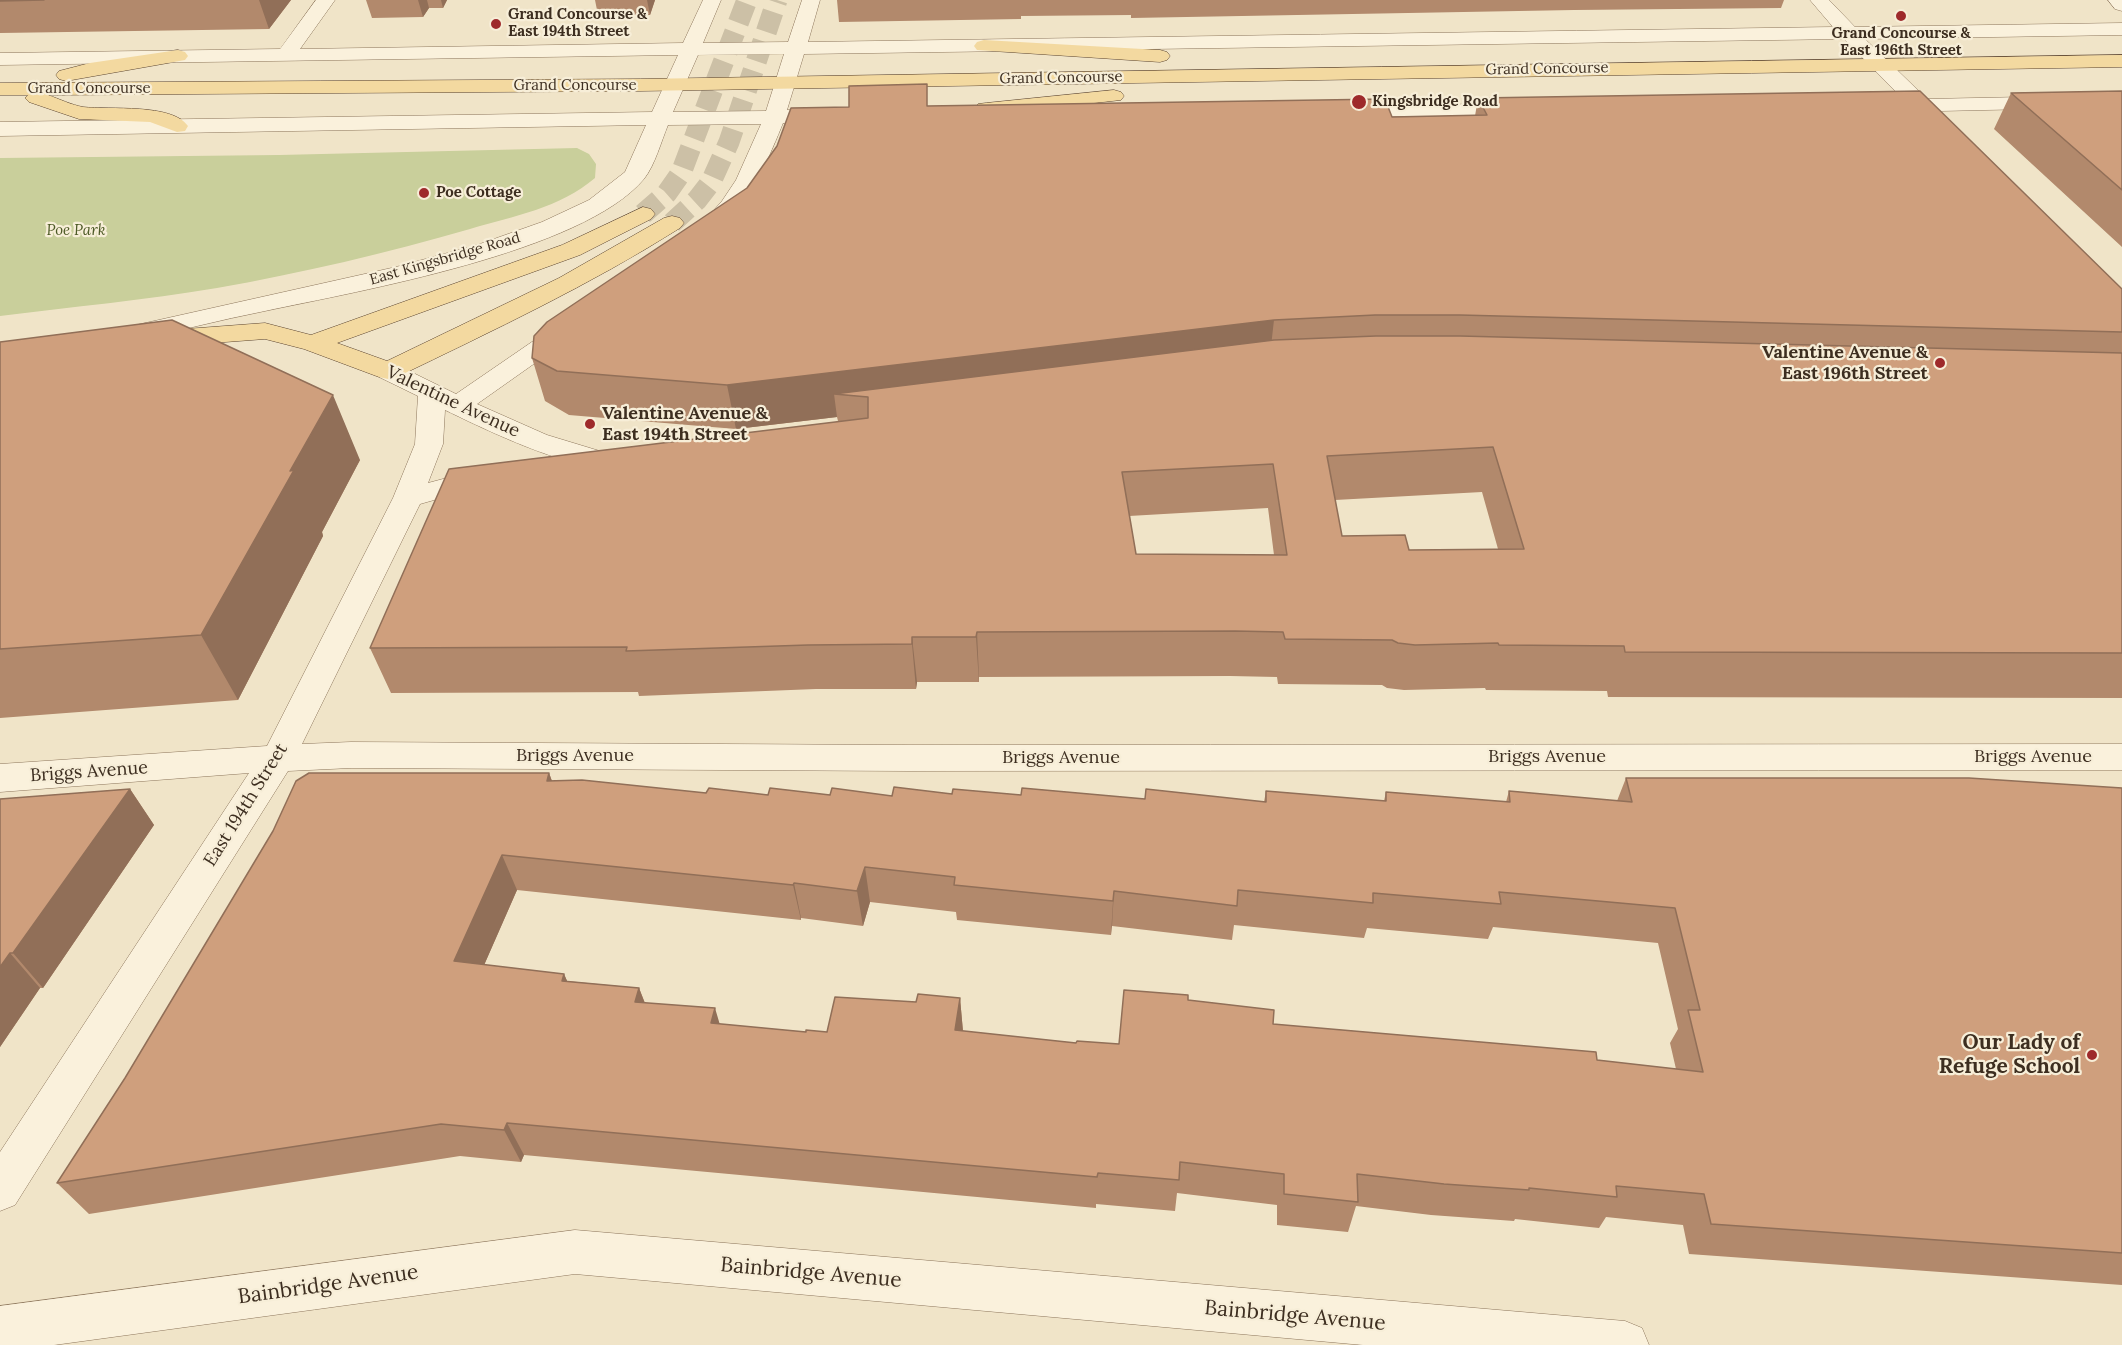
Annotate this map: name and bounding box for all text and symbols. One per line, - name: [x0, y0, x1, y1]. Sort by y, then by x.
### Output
- place label: Grand Concourse & East 194th Street: [508, 6, 647, 41]
- marker: Grand Concourse & East 196th Street: [1894, 9, 1908, 23]
- marker: Grand Concourse & East 194th Street: [489, 17, 503, 31]
- place label: Grand Concourse & East 196th Street: [1831, 25, 1971, 60]
- street label: Grand Concourse: [1485, 59, 1609, 79]
- street label: Grand Concourse: [999, 68, 1123, 88]
- street label: Grand Concourse: [513, 77, 637, 95]
- street label: Grand Concourse: [27, 80, 151, 98]
- marker: Kingsbridge Road: [1350, 93, 1368, 111]
- place label: Kingsbridge Road: [1372, 93, 1498, 111]
- place label: Poe Cottage: [436, 184, 521, 202]
- marker: Poe Cottage: [417, 186, 431, 200]
- park label: Poe Park: [46, 222, 106, 240]
- street label: East Kingsbridge Road: [368, 229, 522, 289]
- place label: Valentine Avenue & East 196th Street: [1762, 342, 1928, 385]
- marker: Valentine Avenue & East 196th Street: [1933, 356, 1947, 370]
- street label: Valentine Avenue: [383, 362, 523, 442]
- place label: Valentine Avenue & East 194th Street: [602, 403, 768, 446]
- marker: Valentine Avenue & East 194th Street: [583, 417, 597, 431]
- street label: East 194th Street: [200, 740, 292, 870]
- street label: Briggs Avenue: [516, 745, 634, 767]
- street label: Briggs Avenue: [1488, 746, 1606, 768]
- street label: Briggs Avenue: [1974, 746, 2092, 768]
- street label: Briggs Avenue: [1002, 747, 1120, 769]
- street label: Briggs Avenue: [29, 757, 149, 787]
- place label: Our Lady of Refuge School: [1939, 1030, 2080, 1080]
- marker: Our Lady of Refuge School: [2085, 1048, 2099, 1062]
- street label: Bainbridge Avenue: [719, 1253, 903, 1293]
- street label: Bainbridge Avenue: [236, 1260, 420, 1310]
- street label: Bainbridge Avenue: [1203, 1296, 1387, 1336]

